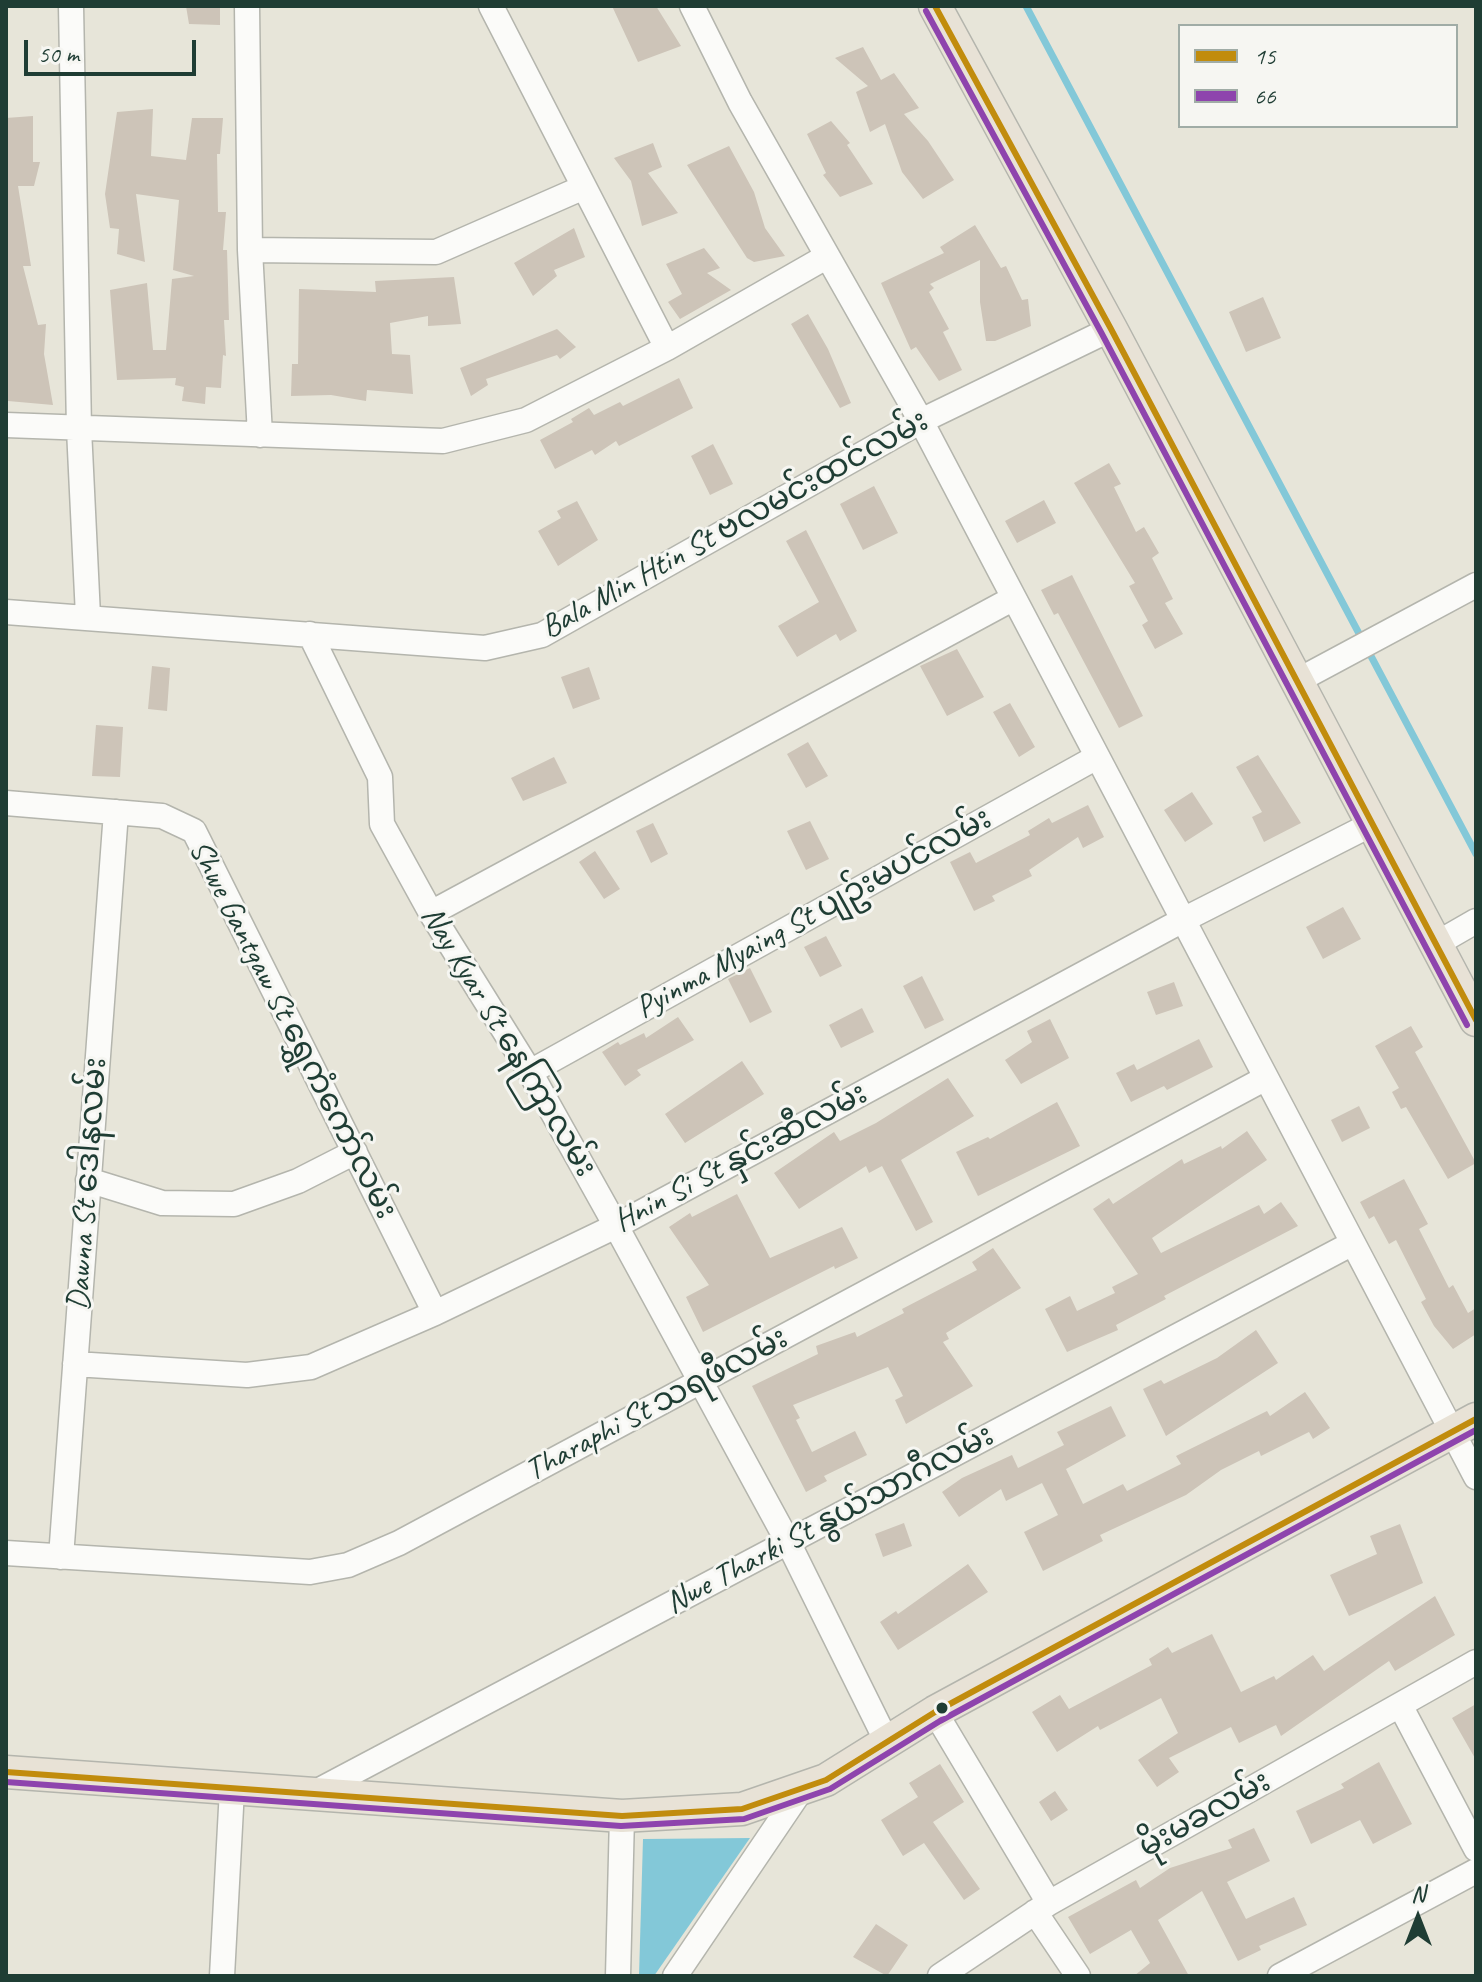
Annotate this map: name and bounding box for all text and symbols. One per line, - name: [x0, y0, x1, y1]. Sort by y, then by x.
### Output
- scale bar: [28, 24, 200, 74]
- legend: [1178, 24, 1458, 128]
- text: 50 m: [38, 39, 79, 69]
- text: 15: [1254, 41, 1276, 71]
- text: 66: [1254, 81, 1276, 111]
- street label: Bala Min Htin St ဗလမင်းထင်လမ်း: [535, 402, 935, 648]
- street label: Pyinma Myaing St ပျဥ်းမပင်လမ်း: [629, 800, 999, 1028]
- street label: Shwe Gantgaw St ရွှေကံကော်လမ်း: [180, 834, 404, 1226]
- street label: Nay Kyar St နေကြာလမ်း: [412, 900, 604, 1184]
- street label: Dawna St ဒေါနလမ်း: [60, 1056, 116, 1312]
- street label: Hnin Si St နှင်းဆီလမ်း: [608, 1075, 874, 1241]
- street label: Tharaphi St သရဖီလမ်း: [519, 1319, 795, 1491]
- street label: Nwe Tharki St နွယ်သာဂီလမ်း: [659, 1417, 1001, 1623]
- unlabelled marker: [934, 1700, 950, 1716]
- street label: မိုးမခလမ်း: [1132, 1763, 1278, 1867]
- north arrow: [1378, 1878, 1458, 1958]
- text: N: [1411, 1880, 1425, 1908]

